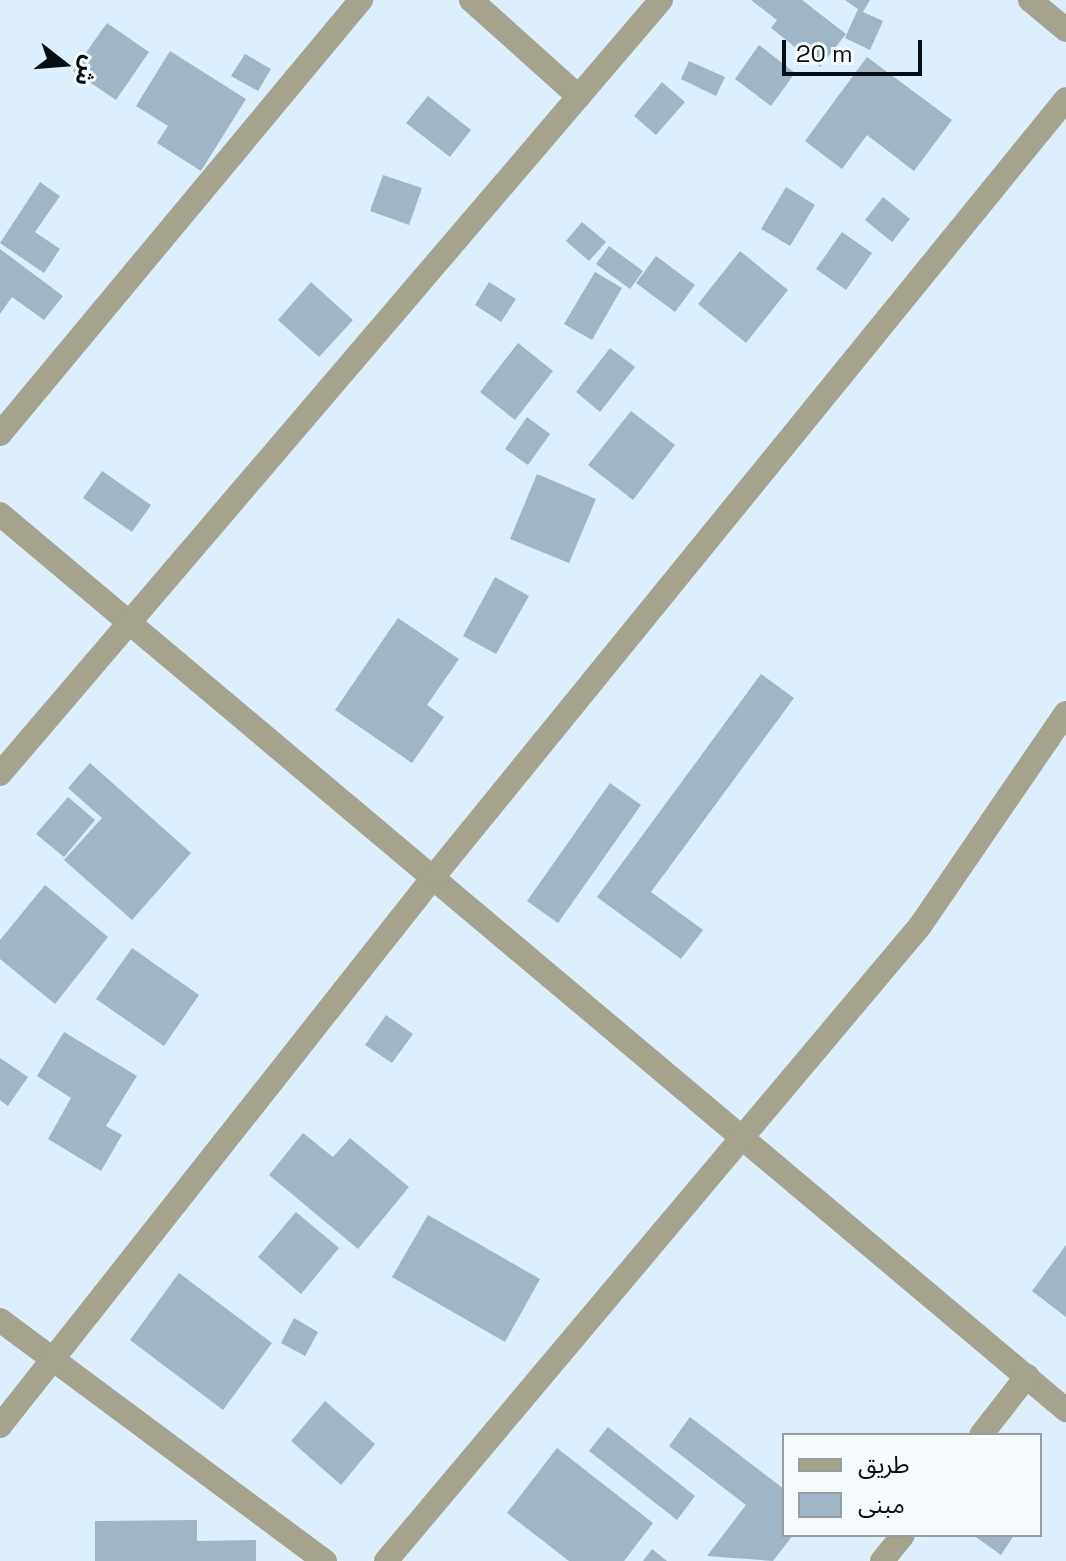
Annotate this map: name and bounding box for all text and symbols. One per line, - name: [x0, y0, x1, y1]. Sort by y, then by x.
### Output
- north arrow: [24, 24, 104, 104]
- scale bar: [786, 24, 926, 74]
- text: 20 m: [796, 38, 853, 69]
- text: ش: [69, 53, 105, 90]
- legend: [782, 1433, 1042, 1537]
- text: طريق: [858, 1449, 910, 1480]
- text: مبنى: [858, 1489, 905, 1520]

